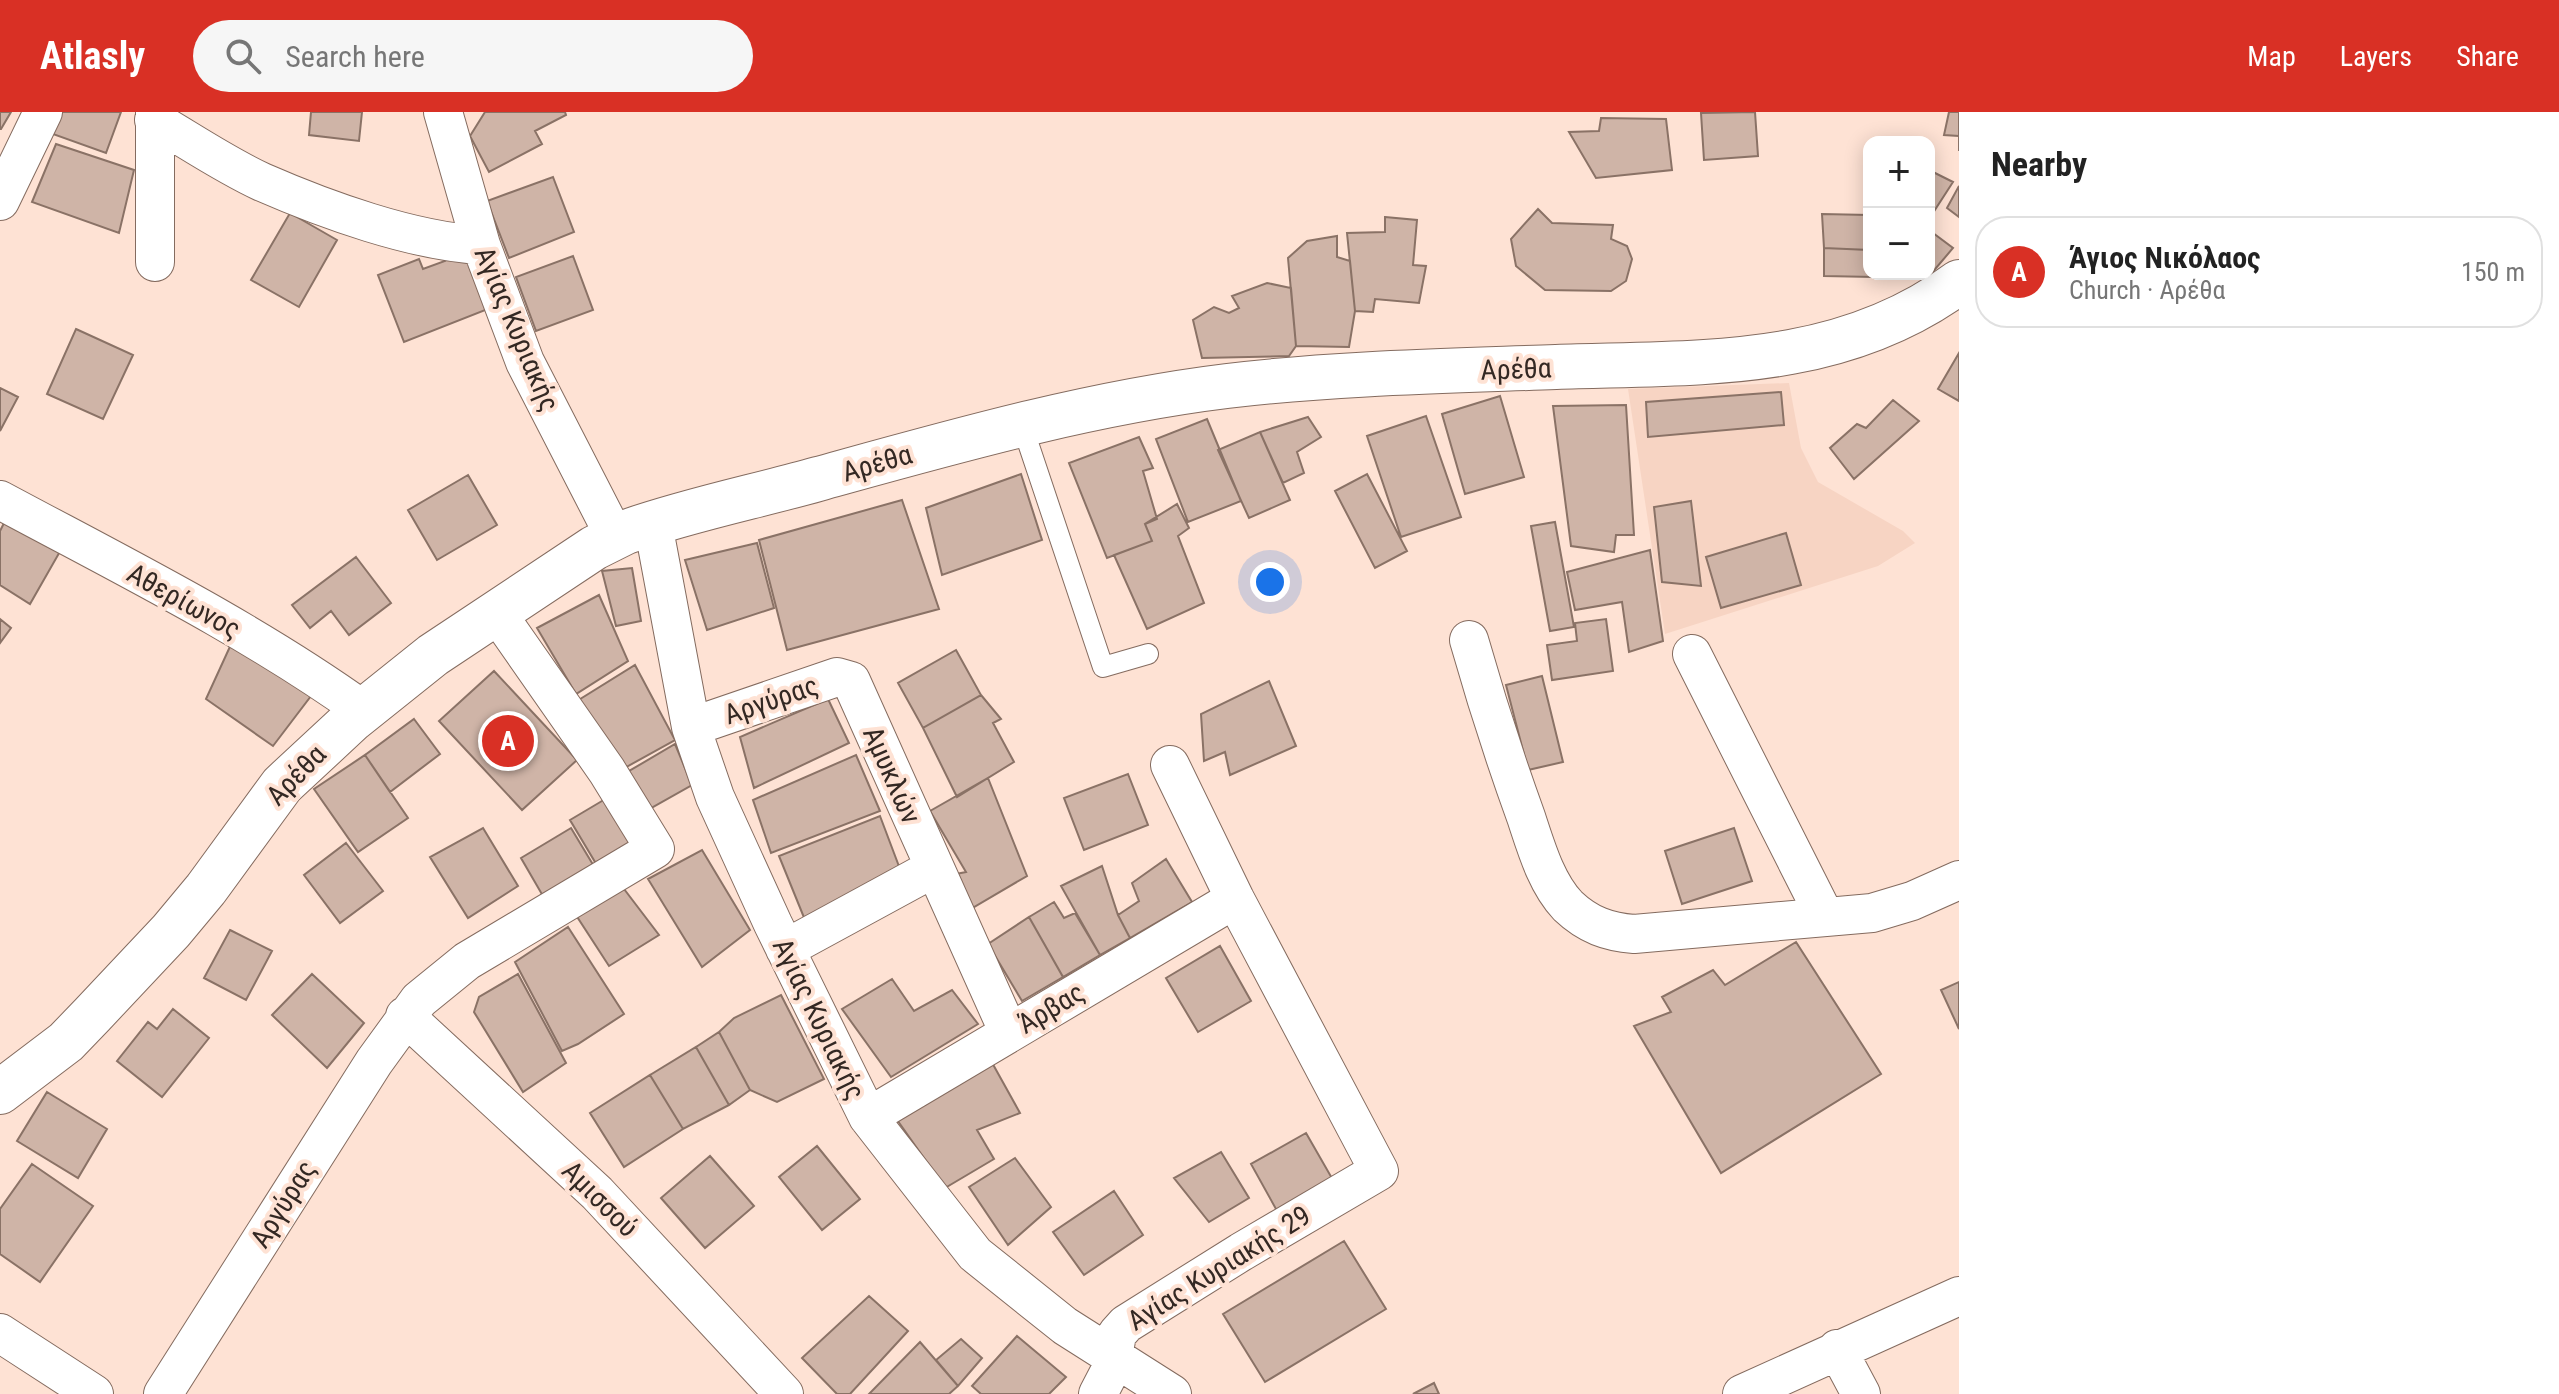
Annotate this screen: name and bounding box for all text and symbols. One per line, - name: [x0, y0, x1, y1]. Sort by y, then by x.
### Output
- search box: [193, 20, 753, 92]
- text: Atlasly: [40, 34, 145, 78]
- icon: search: [221, 34, 265, 78]
- text: Search here: [285, 39, 425, 74]
- text: Map: [2247, 40, 2296, 73]
- text: Layers: [2340, 40, 2412, 73]
- text: Share: [2456, 40, 2519, 73]
- map controls: [1863, 136, 1935, 280]
- button: +: [1863, 136, 1935, 208]
- text: Nearby: [1991, 144, 2087, 184]
- button: −: [1863, 208, 1935, 280]
- text: Άγιος Νικόλαος: [2069, 240, 2261, 275]
- street label: Αγίας Κυριακής: [468, 242, 566, 416]
- text: A: [2011, 257, 2027, 287]
- text: 150 m: [2461, 257, 2525, 287]
- text: Church · Αρέθα: [2069, 275, 2225, 305]
- street label: Αρέθα: [1480, 351, 1552, 387]
- street label: Αρέθα: [838, 437, 916, 489]
- street label: Αθερίωνος: [122, 556, 246, 646]
- your location: [1250, 562, 1290, 602]
- street label: Αργύρας: [720, 669, 822, 731]
- pin: A: [482, 711, 534, 771]
- street label: Αμυκλών: [856, 721, 928, 829]
- street label: Αρέθα: [259, 738, 333, 812]
- street label: Αγίας Κυριακής: [766, 933, 872, 1105]
- street label: Άρβας: [1012, 975, 1090, 1041]
- street label: Αργύρας: [243, 1154, 323, 1254]
- street label: Αμισσού: [555, 1154, 645, 1244]
- street label: Αγίας Κυριακής 29: [1122, 1199, 1316, 1337]

